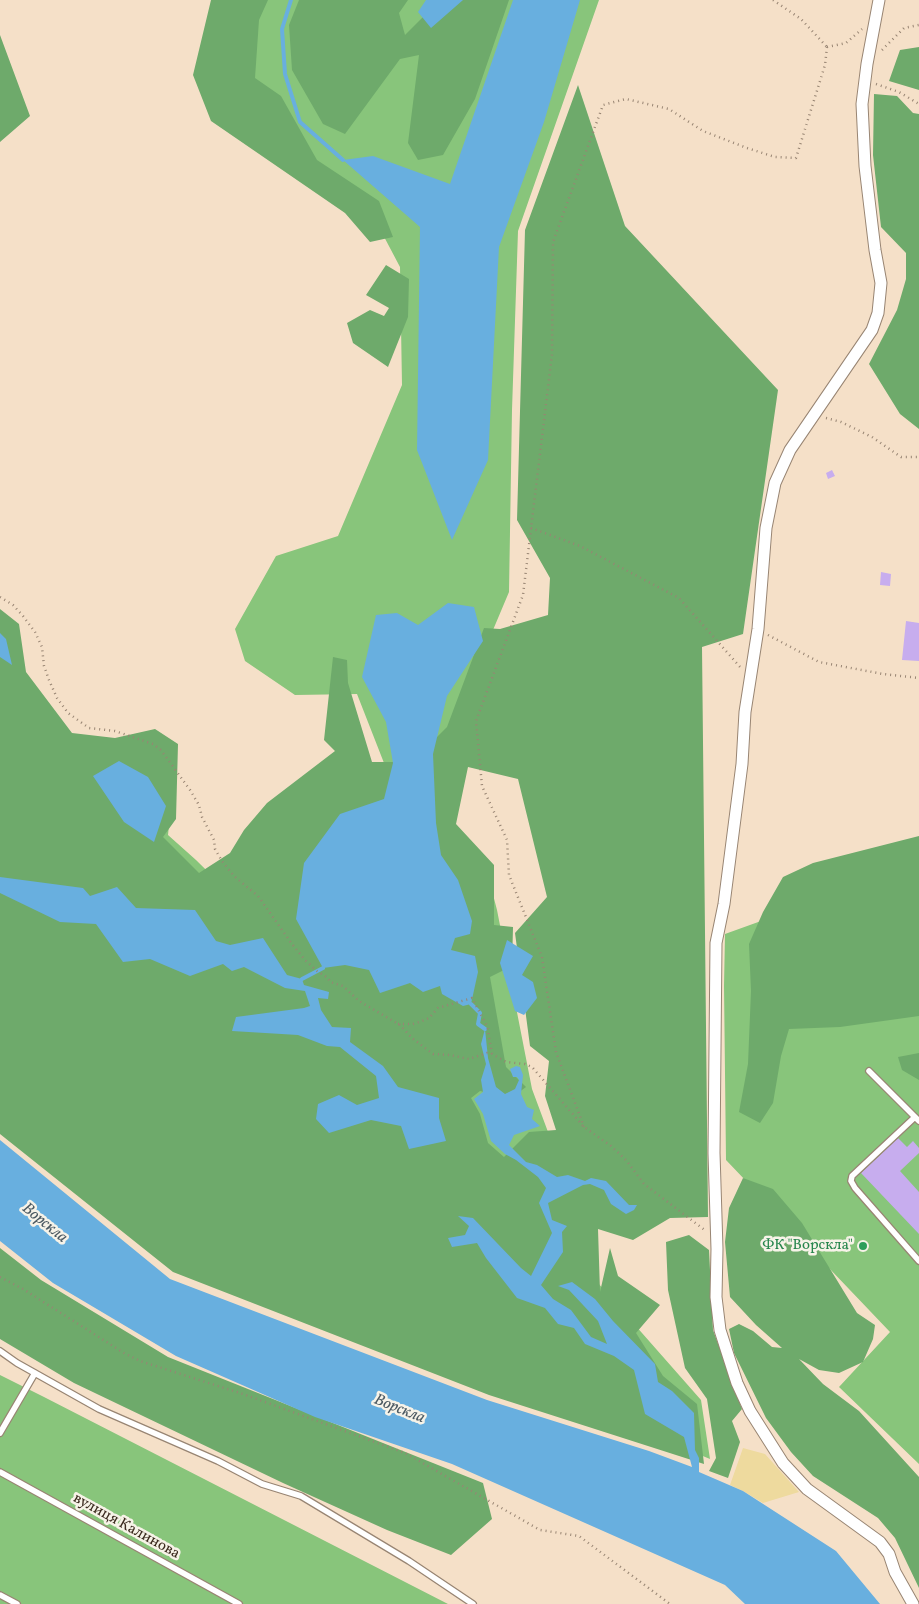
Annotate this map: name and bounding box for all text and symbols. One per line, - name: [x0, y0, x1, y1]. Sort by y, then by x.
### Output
- water label: Ворскла: [17, 1200, 71, 1248]
- place label: ФК "Ворскла": [762, 1237, 853, 1255]
- marker: ФК "Ворскла": [857, 1240, 869, 1252]
- water label: Ворскла: [371, 1391, 427, 1429]
- street label: вулиця Калинова: [69, 1490, 183, 1564]

